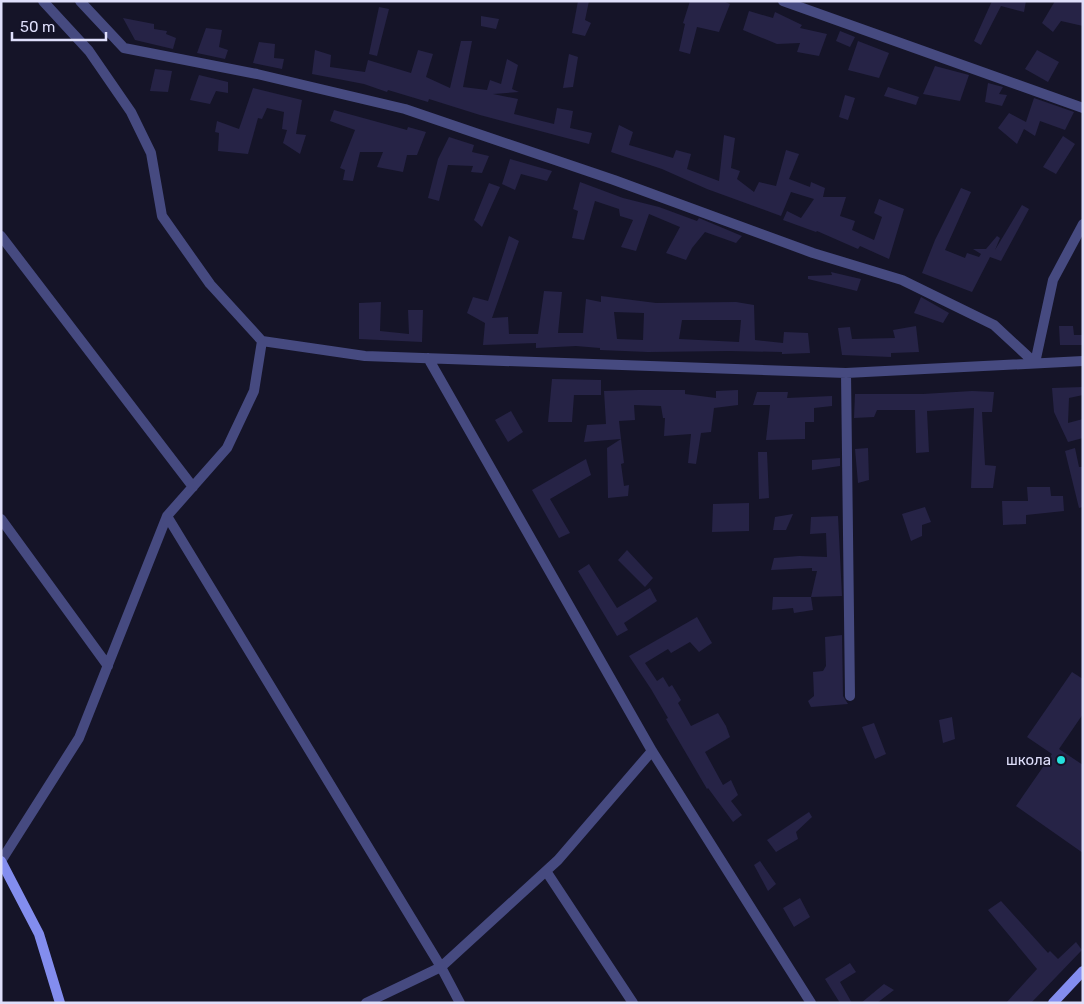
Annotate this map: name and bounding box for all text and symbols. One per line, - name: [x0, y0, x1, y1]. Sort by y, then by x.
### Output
- scale bar: [12, 10, 106, 42]
- text: 50 m: [20, 18, 55, 36]
- place label: школа: [1006, 751, 1051, 769]
- marker: школа: [1055, 754, 1067, 766]

